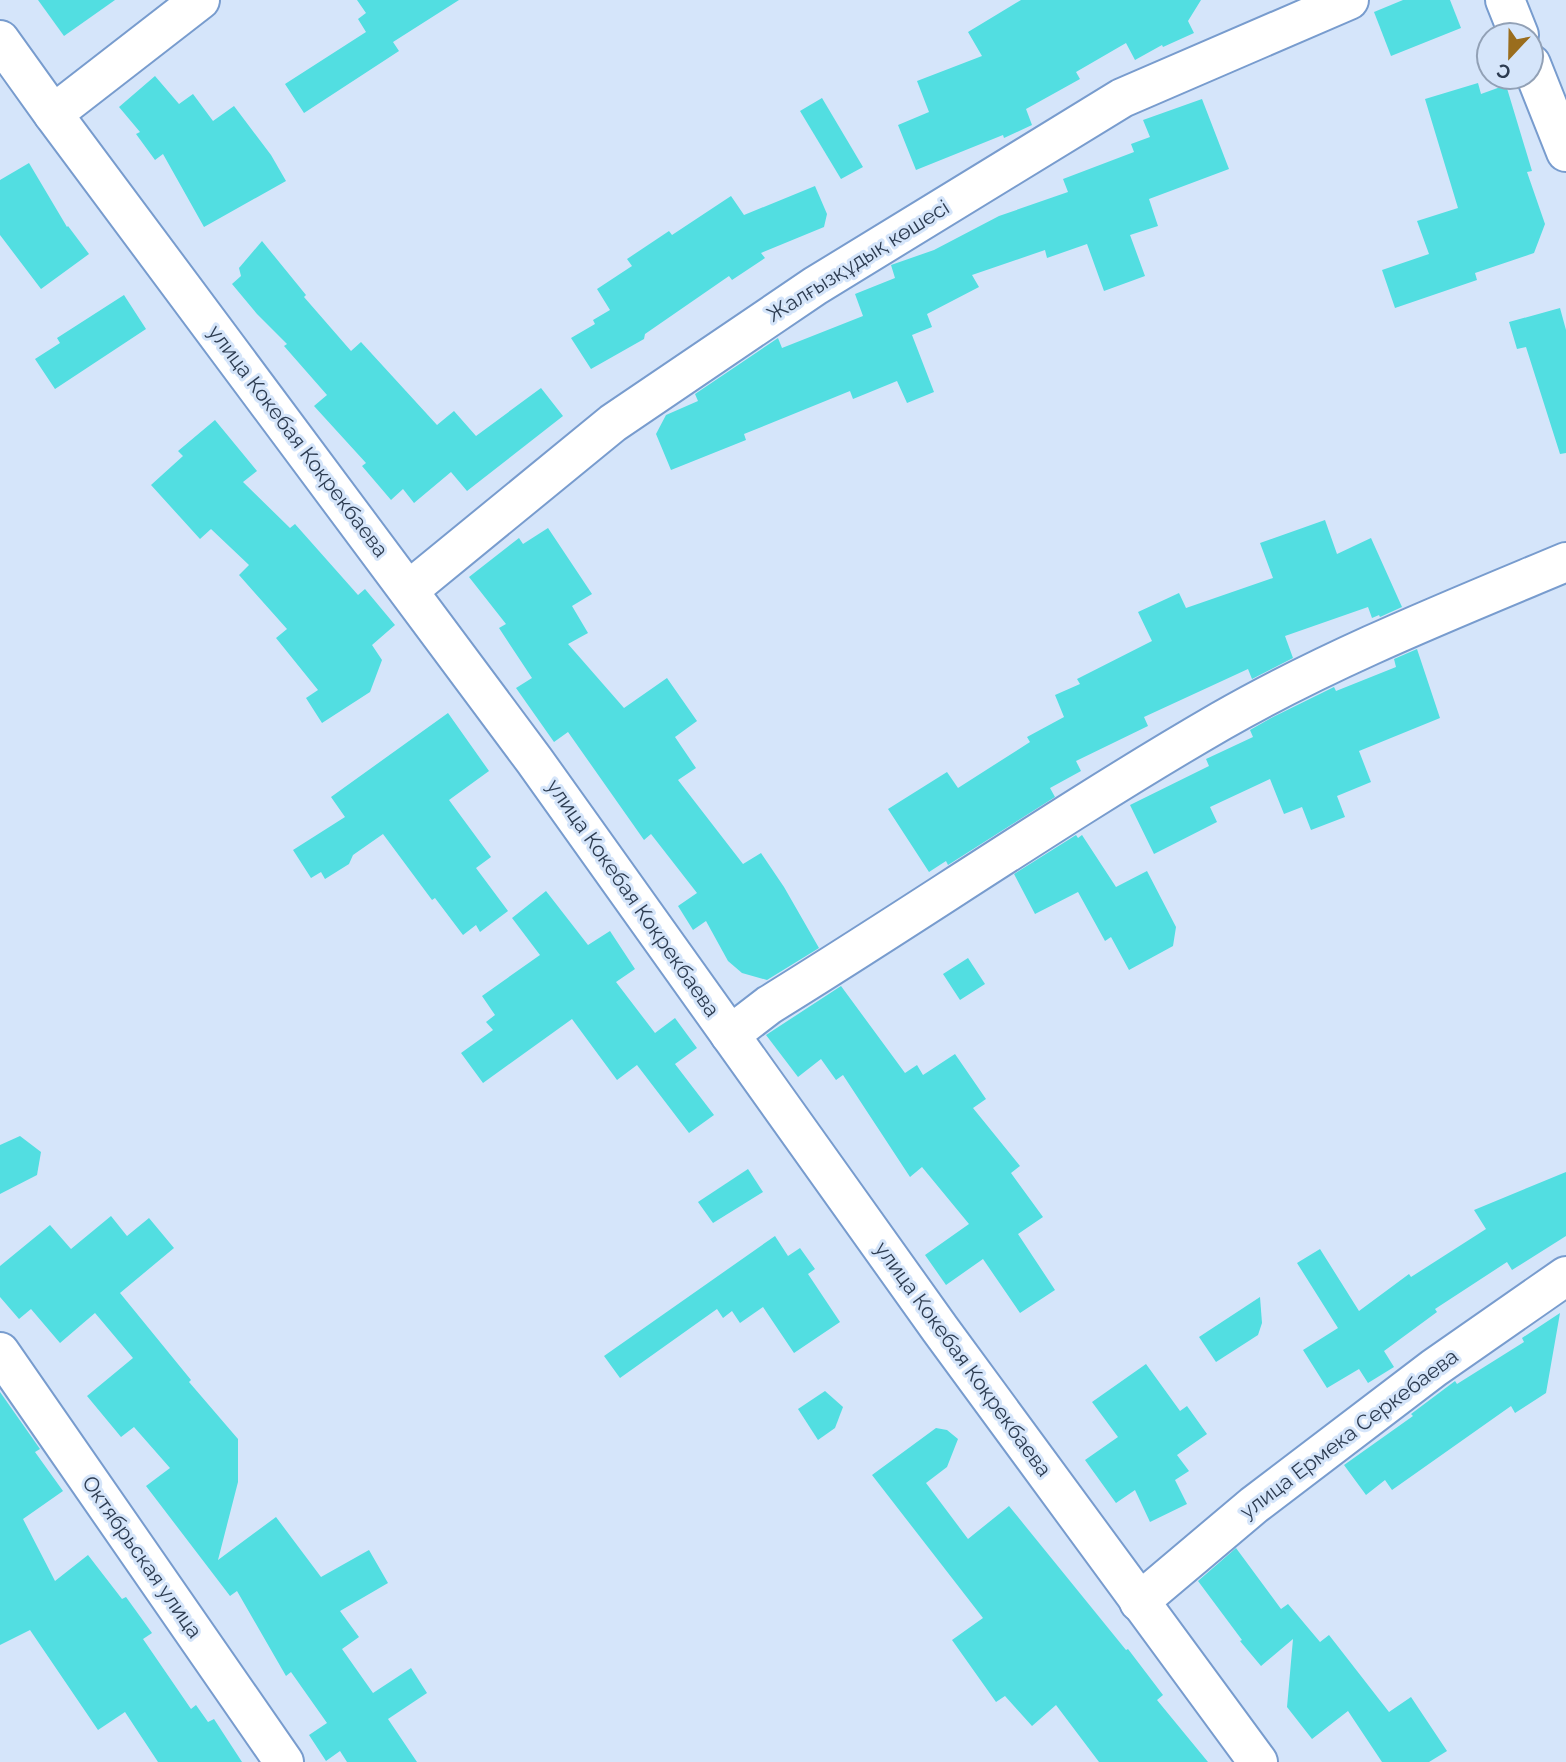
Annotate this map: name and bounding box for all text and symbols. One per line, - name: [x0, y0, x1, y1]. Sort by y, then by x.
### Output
- north arrow: [1475, 21, 1545, 91]
- text: С: [1493, 59, 1514, 84]
- street label: Жалғызқұдық көшесі: [762, 194, 953, 327]
- street label: улица Кокебая Кокрекбаева: [203, 320, 394, 562]
- street label: улица Кокебая Кокрекбаева: [542, 774, 725, 1021]
- street label: улица Кокебая Кокрекбаева: [870, 1236, 1057, 1481]
- street label: улица Ермека Серкебаева: [1235, 1343, 1463, 1524]
- street label: Октябрьская улица: [77, 1471, 208, 1643]

